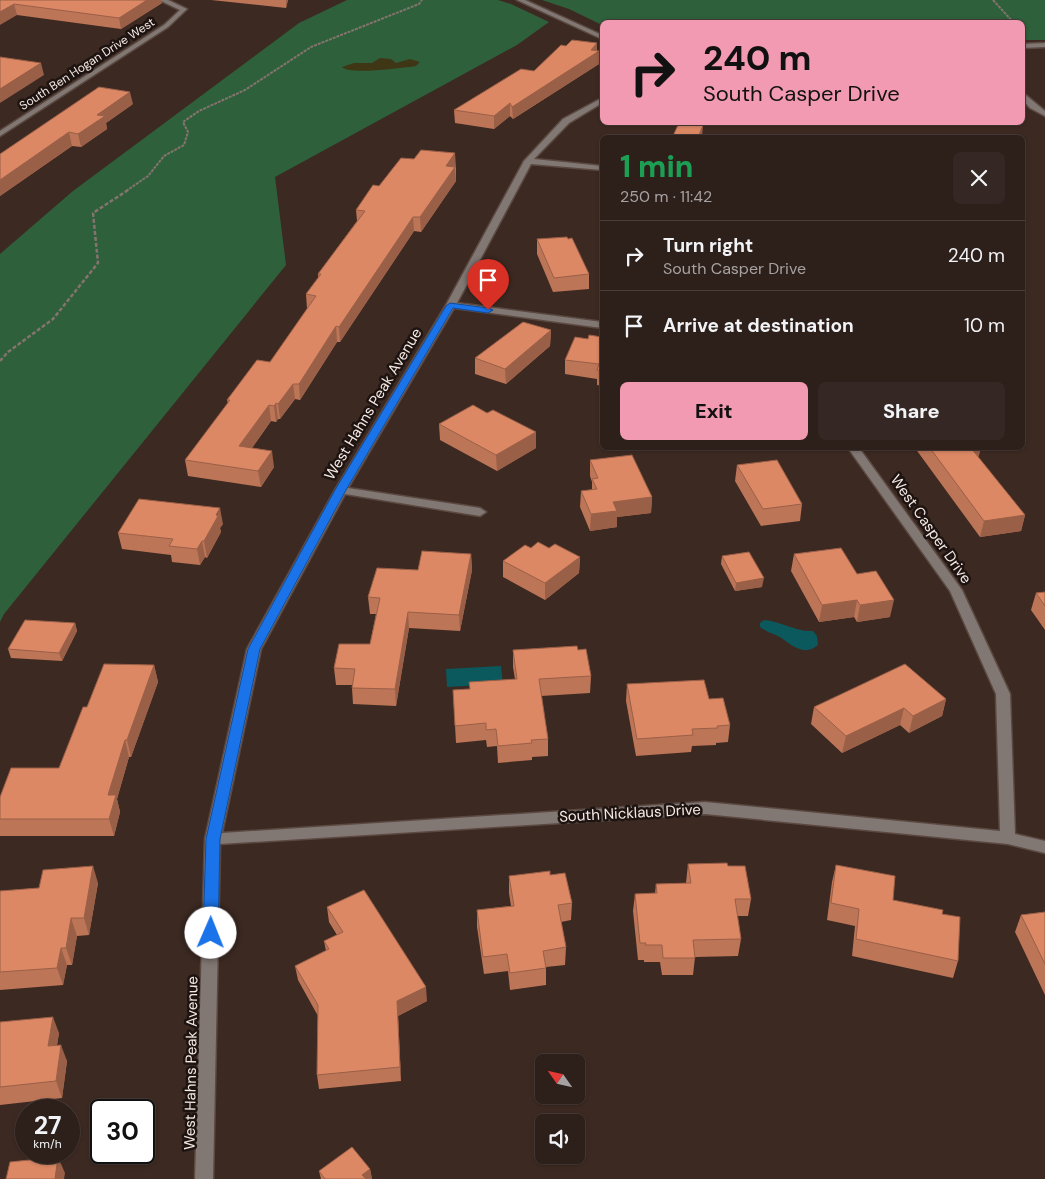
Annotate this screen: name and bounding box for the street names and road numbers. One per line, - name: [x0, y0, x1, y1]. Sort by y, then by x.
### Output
- street label: South Ben Hogan Drive West: [16, 14, 158, 114]
- street label: West Hahns Peak Avenue: [320, 324, 426, 484]
- street label: West Casper Drive: [886, 471, 976, 587]
- street label: South Nicklaus Drive: [559, 799, 701, 827]
- street label: West Hahns Peak Avenue: [179, 976, 203, 1150]

